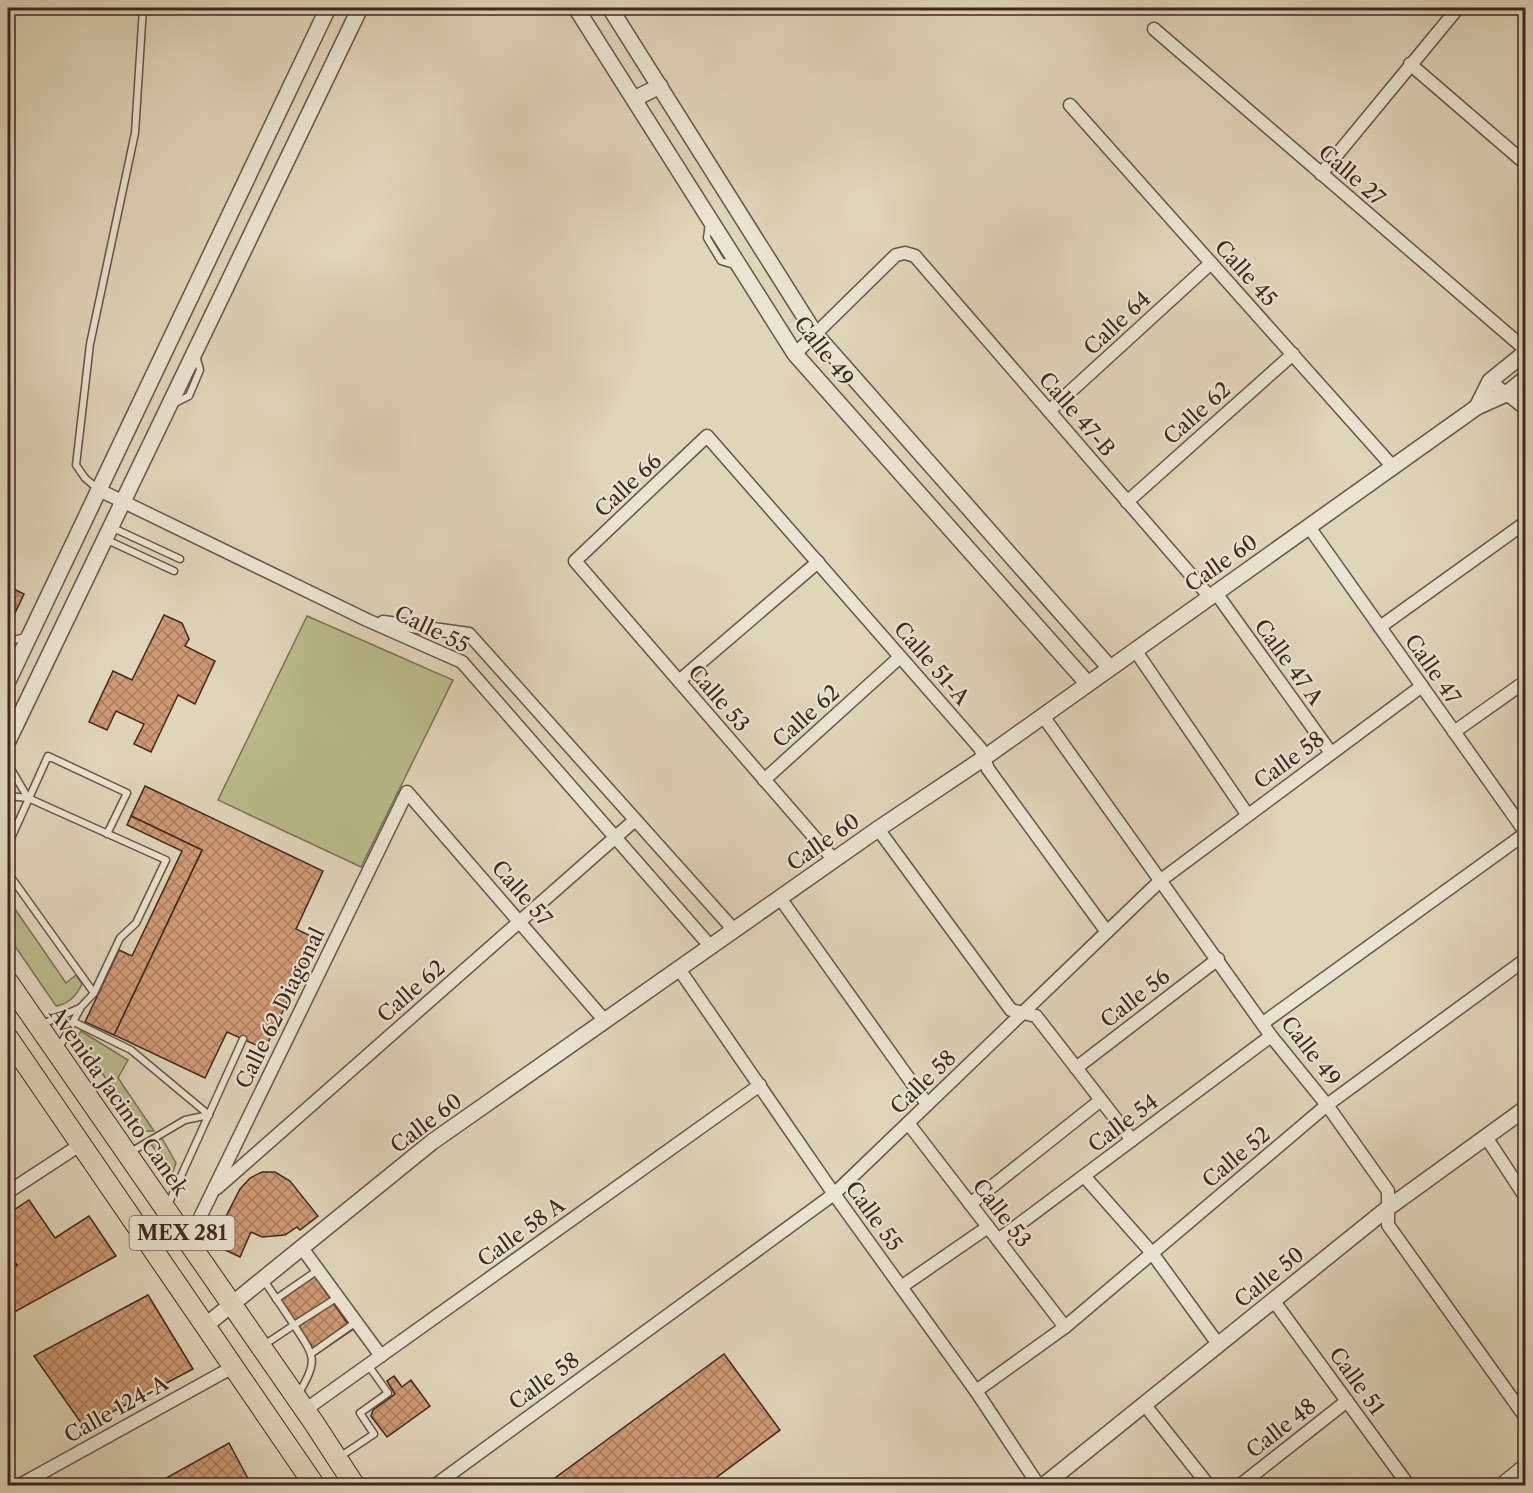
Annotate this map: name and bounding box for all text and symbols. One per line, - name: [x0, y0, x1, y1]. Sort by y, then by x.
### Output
- street label: Calle 27: [1314, 139, 1391, 211]
- street label: Calle 45: [1210, 235, 1282, 311]
- street label: Calle 64: [1079, 286, 1155, 360]
- street label: Calle 49: [789, 311, 859, 391]
- street label: Calle 47-B: [1034, 367, 1120, 461]
- street label: Calle 62: [1158, 376, 1236, 450]
- street label: Calle 66: [590, 448, 666, 522]
- street label: Calle 60: [1180, 529, 1262, 597]
- street label: Calle 55: [391, 600, 473, 658]
- street label: Calle 47 A: [1250, 614, 1329, 710]
- street label: Calle 51-A: [889, 616, 975, 710]
- street label: Calle 47: [1400, 629, 1466, 709]
- street label: Calle 53: [683, 660, 755, 736]
- street label: Calle 62: [767, 679, 845, 753]
- street label: Calle 58: [1249, 726, 1329, 794]
- street label: Calle 60: [782, 808, 864, 876]
- street label: Calle 57: [487, 855, 558, 931]
- street label: Calle 62 Diagonal: [230, 923, 330, 1093]
- street label: Calle 62: [372, 955, 450, 1027]
- street label: Calle 56: [1095, 963, 1175, 1033]
- street label: Avenida Jacinto Canek: [44, 1001, 194, 1201]
- street label: Calle 49: [1276, 1011, 1346, 1091]
- street label: Calle 58: [885, 1045, 961, 1119]
- street label: Calle 60: [385, 1088, 467, 1158]
- street label: Calle 54: [1083, 1089, 1163, 1157]
- street label: Calle 52: [1197, 1122, 1275, 1192]
- street label: Calle 53: [968, 1174, 1036, 1252]
- street label: Calle 55: [840, 1176, 908, 1256]
- street label: Calle 58 A: [473, 1192, 570, 1272]
- road number: MEX 281: [130, 1216, 234, 1250]
- street label: Calle 50: [1229, 1242, 1309, 1312]
- street label: Calle 51: [1324, 1342, 1390, 1420]
- street label: Calle 58: [504, 1347, 584, 1415]
- street label: Calle 124-A: [60, 1370, 173, 1448]
- street label: Calle 48: [1241, 1393, 1321, 1463]

